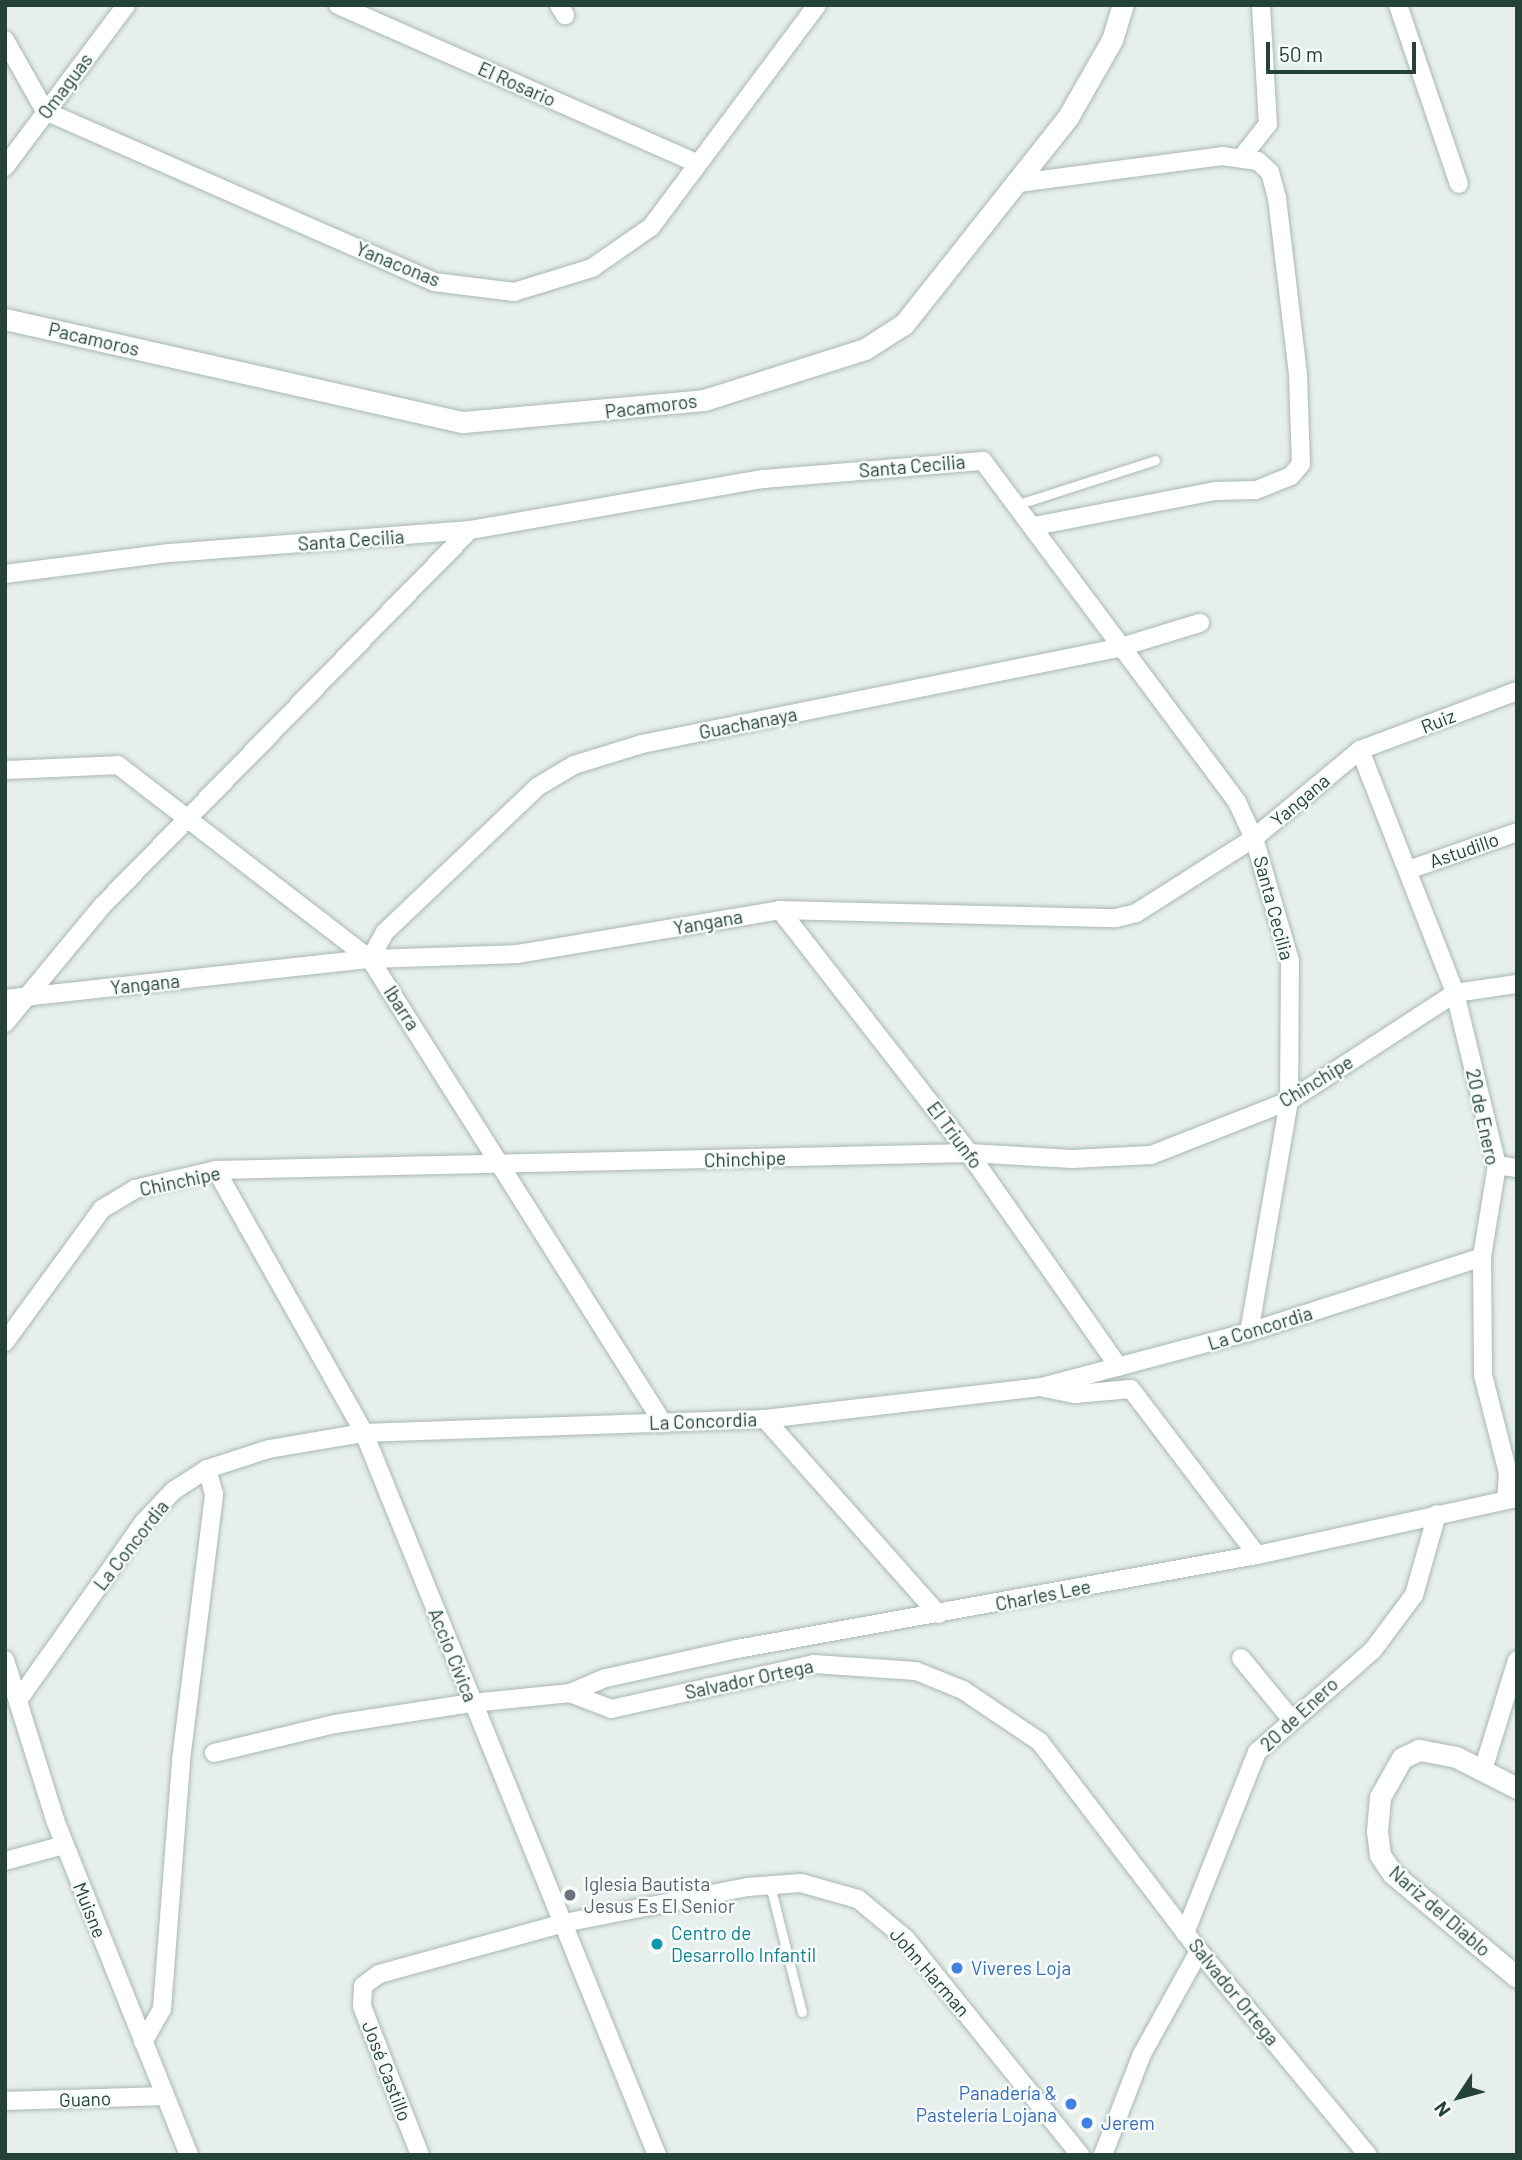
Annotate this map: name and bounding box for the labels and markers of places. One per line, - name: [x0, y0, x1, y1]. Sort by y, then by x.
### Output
- place label: Iglesia Bautista Jesus Es El Senior: [584, 1873, 735, 1917]
- marker: Iglesia Bautista Jesus Es El Senior: [562, 1887, 578, 1903]
- place label: Centro de Desarrollo Infantil: [671, 1922, 816, 1966]
- marker: Centro de Desarrollo Infantil: [649, 1936, 665, 1952]
- place label: Viveres Loja: [971, 1957, 1071, 1979]
- marker: Viveres Loja: [949, 1960, 965, 1976]
- place label: Panadería & Pastelería Lojana: [916, 2082, 1057, 2126]
- marker: Panadería & Pastelería Lojana: [1063, 2096, 1079, 2112]
- place label: Jerem: [1101, 2112, 1155, 2134]
- marker: Jerem: [1079, 2115, 1095, 2131]

